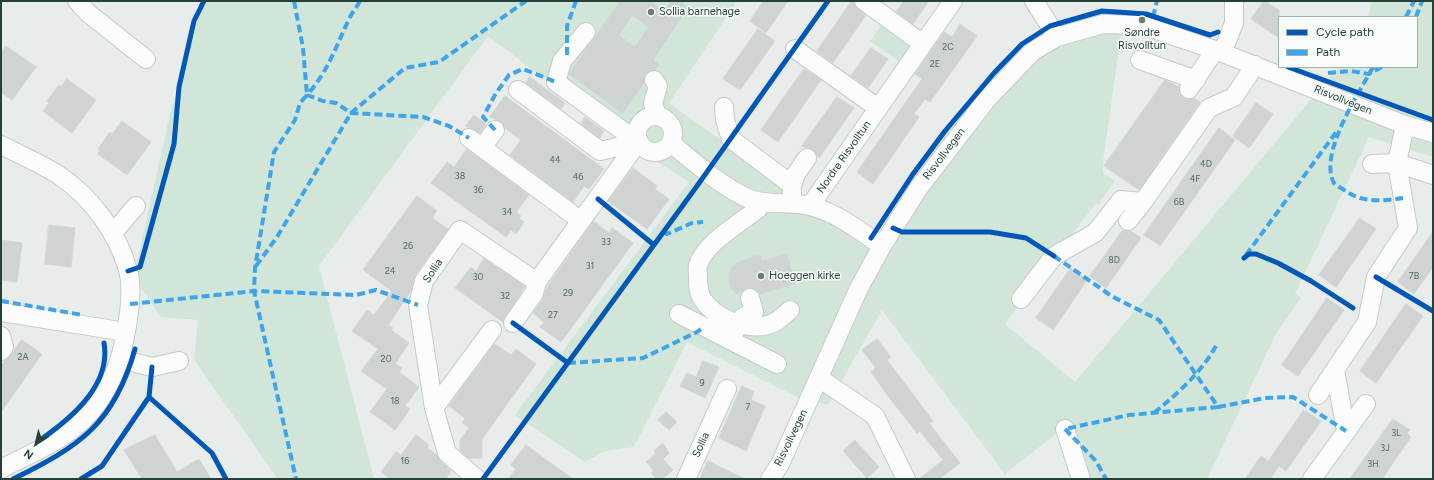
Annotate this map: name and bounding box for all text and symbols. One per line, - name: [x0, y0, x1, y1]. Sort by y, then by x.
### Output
- place label: Sollia barnehage: [659, 5, 740, 19]
- marker: Sollia barnehage: [646, 7, 656, 17]
- marker: Søndre Risvolltun: [1137, 15, 1147, 25]
- legend: [1278, 16, 1418, 68]
- text: Cycle path: [1316, 25, 1374, 39]
- place label: Søndre Risvolltun: [1118, 26, 1166, 52]
- house number: 2C: [942, 42, 954, 52]
- text: Path: [1316, 45, 1340, 59]
- house number: 2E: [930, 59, 940, 69]
- street label: Risvollvegen: [1312, 82, 1374, 118]
- street label: Nordre Risvolltun: [814, 118, 874, 196]
- street label: Risvollvegen: [920, 125, 968, 183]
- house number: 44: [549, 155, 561, 165]
- house number: 4D: [1200, 159, 1212, 169]
- house number: 38: [455, 171, 465, 181]
- house number: 46: [573, 172, 583, 182]
- house number: 4F: [1190, 174, 1200, 184]
- house number: 36: [473, 185, 483, 195]
- house number: 6B: [1174, 197, 1184, 207]
- house number: 34: [502, 207, 512, 217]
- house number: 33: [601, 237, 611, 247]
- house number: 26: [403, 241, 413, 251]
- house number: 8D: [1108, 255, 1120, 265]
- street label: Sollia: [420, 256, 446, 286]
- house number: 31: [586, 261, 594, 271]
- house number: 24: [385, 266, 395, 276]
- place label: Hoeggen kirke: [769, 269, 840, 283]
- marker: Hoeggen kirke: [756, 271, 766, 281]
- house number: 7B: [1409, 271, 1419, 281]
- house number: 30: [473, 272, 483, 282]
- house number: 29: [563, 288, 573, 298]
- house number: 32: [500, 291, 510, 301]
- house number: 27: [548, 310, 558, 320]
- house number: 2A: [17, 352, 29, 362]
- house number: 20: [381, 354, 391, 364]
- house number: 9: [699, 378, 705, 388]
- house number: 18: [390, 396, 400, 406]
- house number: 7: [746, 402, 750, 412]
- street label: Risvollvegen: [772, 407, 810, 469]
- north arrow: [16, 424, 56, 464]
- house number: 3L: [1391, 428, 1401, 438]
- street label: Sollia: [689, 430, 713, 460]
- house number: 3J: [1380, 443, 1390, 453]
- text: N: [22, 446, 36, 462]
- house number: 16: [401, 456, 409, 466]
- house number: 3H: [1367, 459, 1379, 469]

